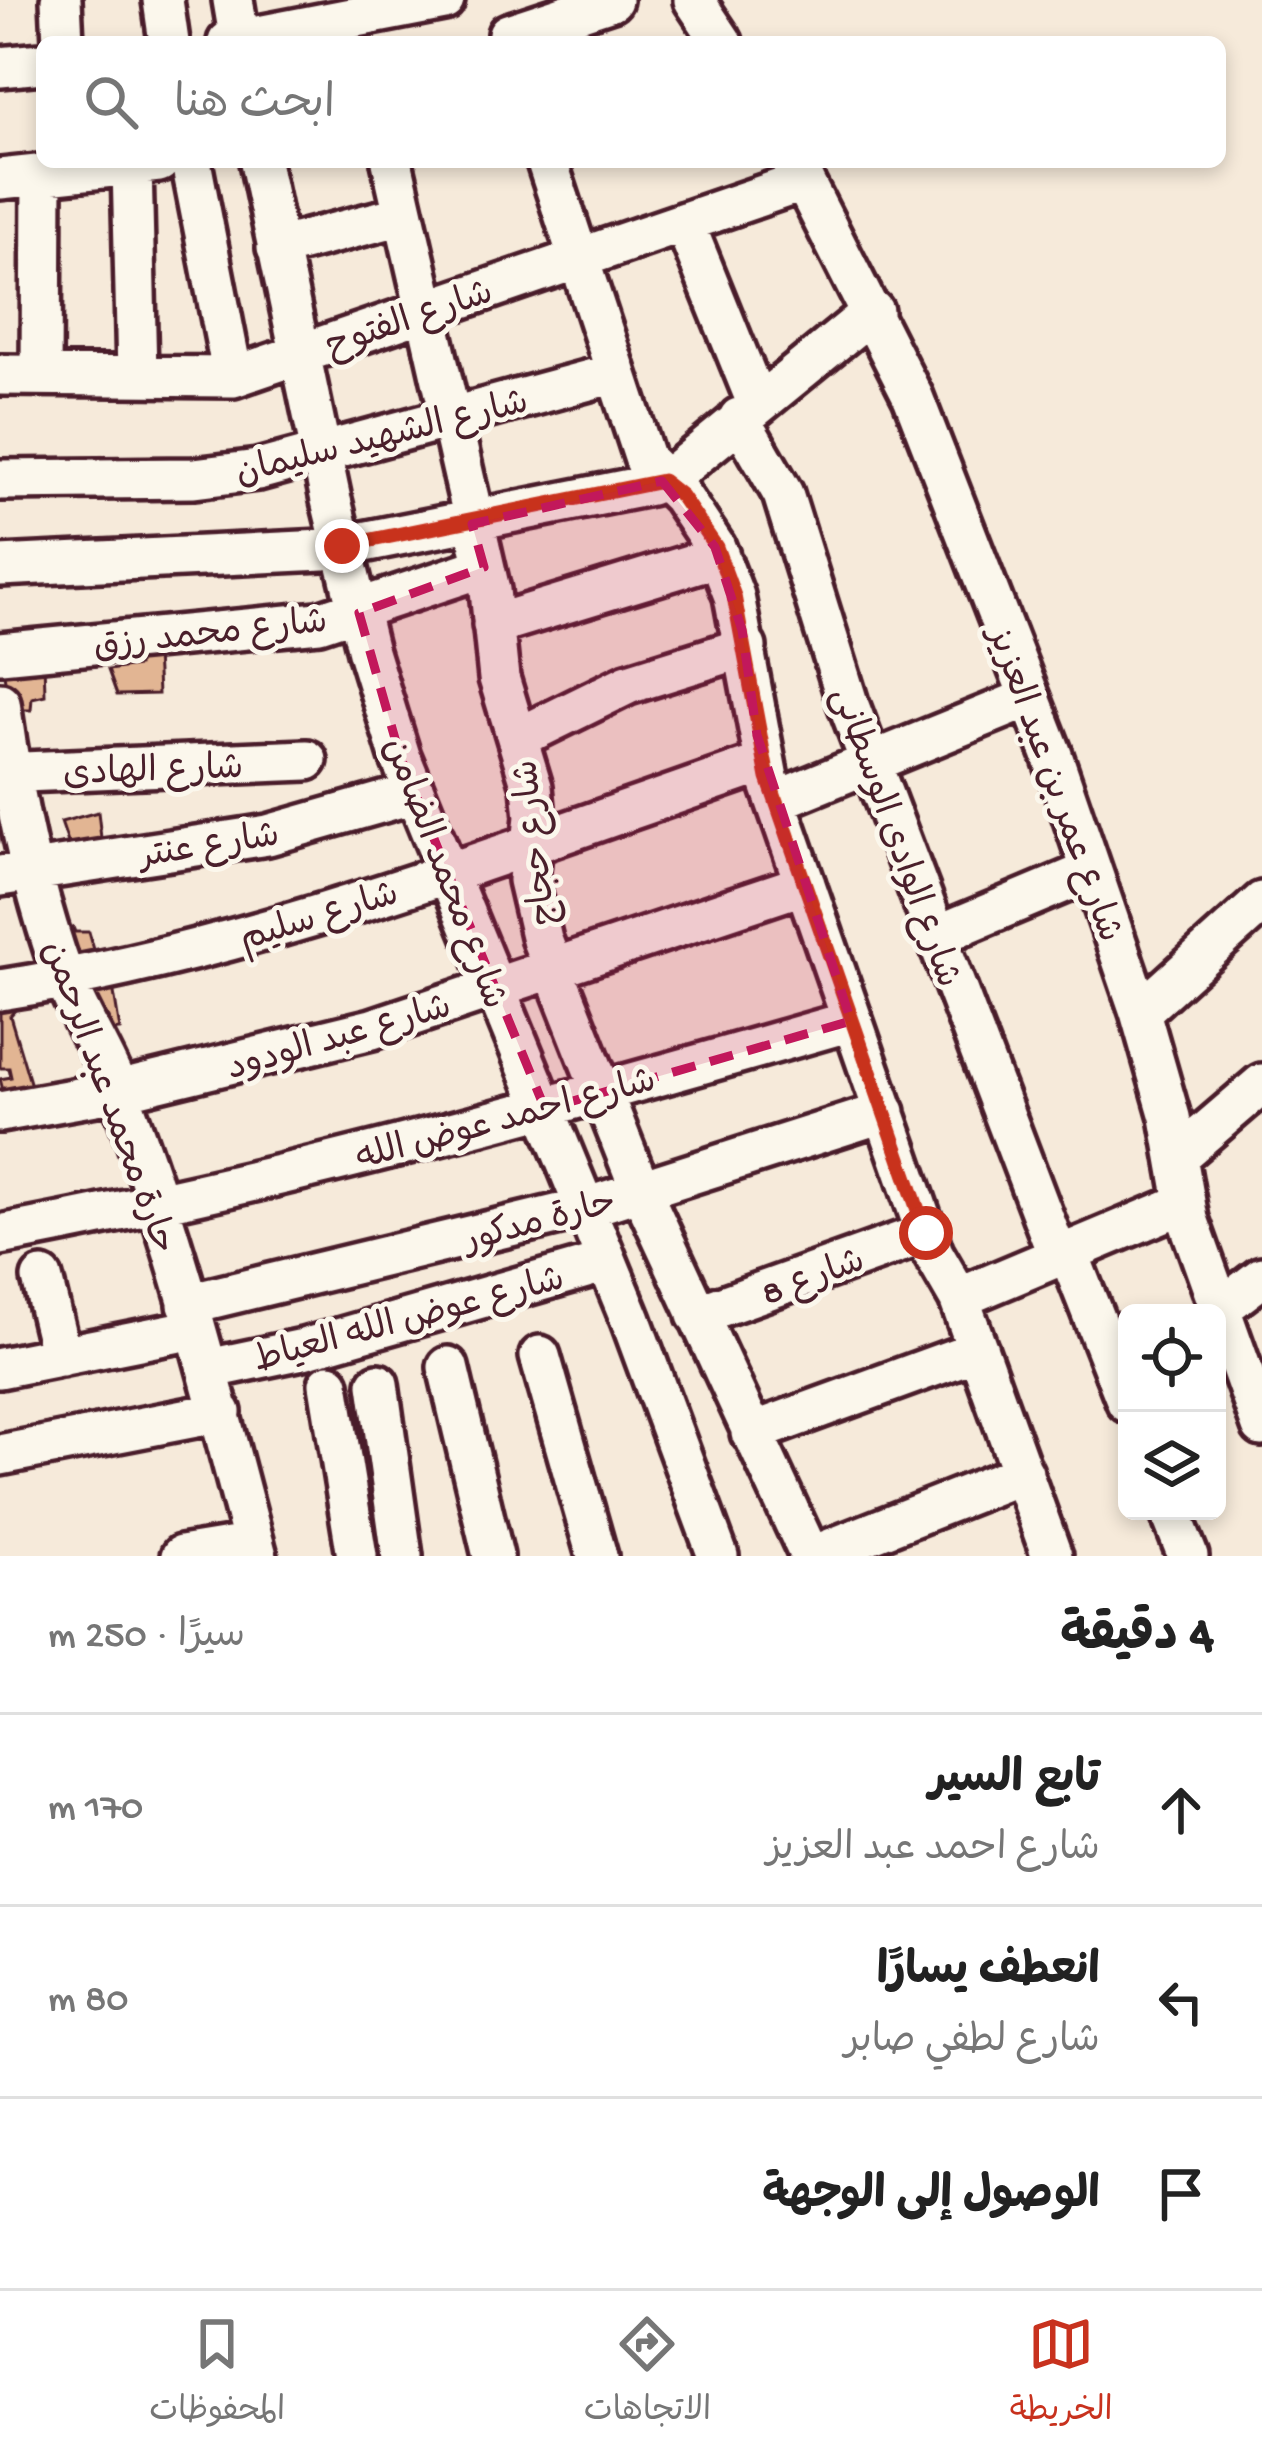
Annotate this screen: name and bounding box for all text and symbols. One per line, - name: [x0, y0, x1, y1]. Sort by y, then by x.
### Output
- search box: [36, 36, 1226, 168]
- icon: search: [78, 69, 144, 135]
- text: ابحث هنا: [174, 80, 335, 133]
- street label: شارع الفتوح: [321, 273, 499, 371]
- street label: شارع الشهيد سليمان: [232, 383, 533, 497]
- route end: [315, 519, 369, 573]
- street label: شارع محمد رزق: [91, 603, 330, 670]
- street label: شارع عمر بن عبد العزيز: [974, 619, 1129, 949]
- street label: شارع الوادى الوسطانى: [819, 682, 967, 994]
- street label: شارع محمد الضامن: [370, 733, 513, 1016]
- street label: شارع الهادى: [62, 749, 244, 798]
- street label: شارع حجاج: [507, 757, 570, 928]
- street label: شارع عنتر: [134, 816, 283, 881]
- street label: شارع سليم: [235, 875, 404, 964]
- street label: حارة محمد عبد الرحمن: [29, 936, 183, 1261]
- street label: شارع عبد الودود: [223, 988, 457, 1093]
- street label: شارع احمد عوض الله: [352, 1062, 661, 1183]
- street label: حارة مدكور: [457, 1183, 621, 1266]
- route start: [899, 1206, 953, 1260]
- street label: شارع 8: [757, 1242, 871, 1318]
- street label: شارع عوض الله العياط: [250, 1260, 570, 1384]
- map controls: [1118, 1304, 1226, 1520]
- button: locate: [1118, 1304, 1226, 1412]
- button: layers: [1118, 1412, 1226, 1520]
- text: 4 دقيقة: [1060, 1609, 1214, 1669]
- text: سيرًا · 250 m: [48, 1615, 245, 1661]
- text: تابع السير: [929, 1755, 1100, 1808]
- icon: ahead: [1148, 1777, 1214, 1843]
- text: 170 m: [48, 1787, 143, 1833]
- text: شارع احمد عبد العزيز: [766, 1828, 1100, 1874]
- text: انعطف يسارًا: [877, 1947, 1100, 2000]
- icon: left: [1148, 1969, 1214, 2035]
- text: 80 m: [48, 1979, 128, 2025]
- text: شارع لطفي صابر: [844, 2020, 1100, 2066]
- icon: arrive: [1148, 2161, 1214, 2227]
- text: الوصول إلى الوجهة: [762, 2171, 1100, 2224]
- tab: المحفوظات: [149, 2311, 285, 2437]
- tab: الاتجاهات: [584, 2311, 711, 2437]
- tab: الخريطة: [1010, 2311, 1113, 2437]

